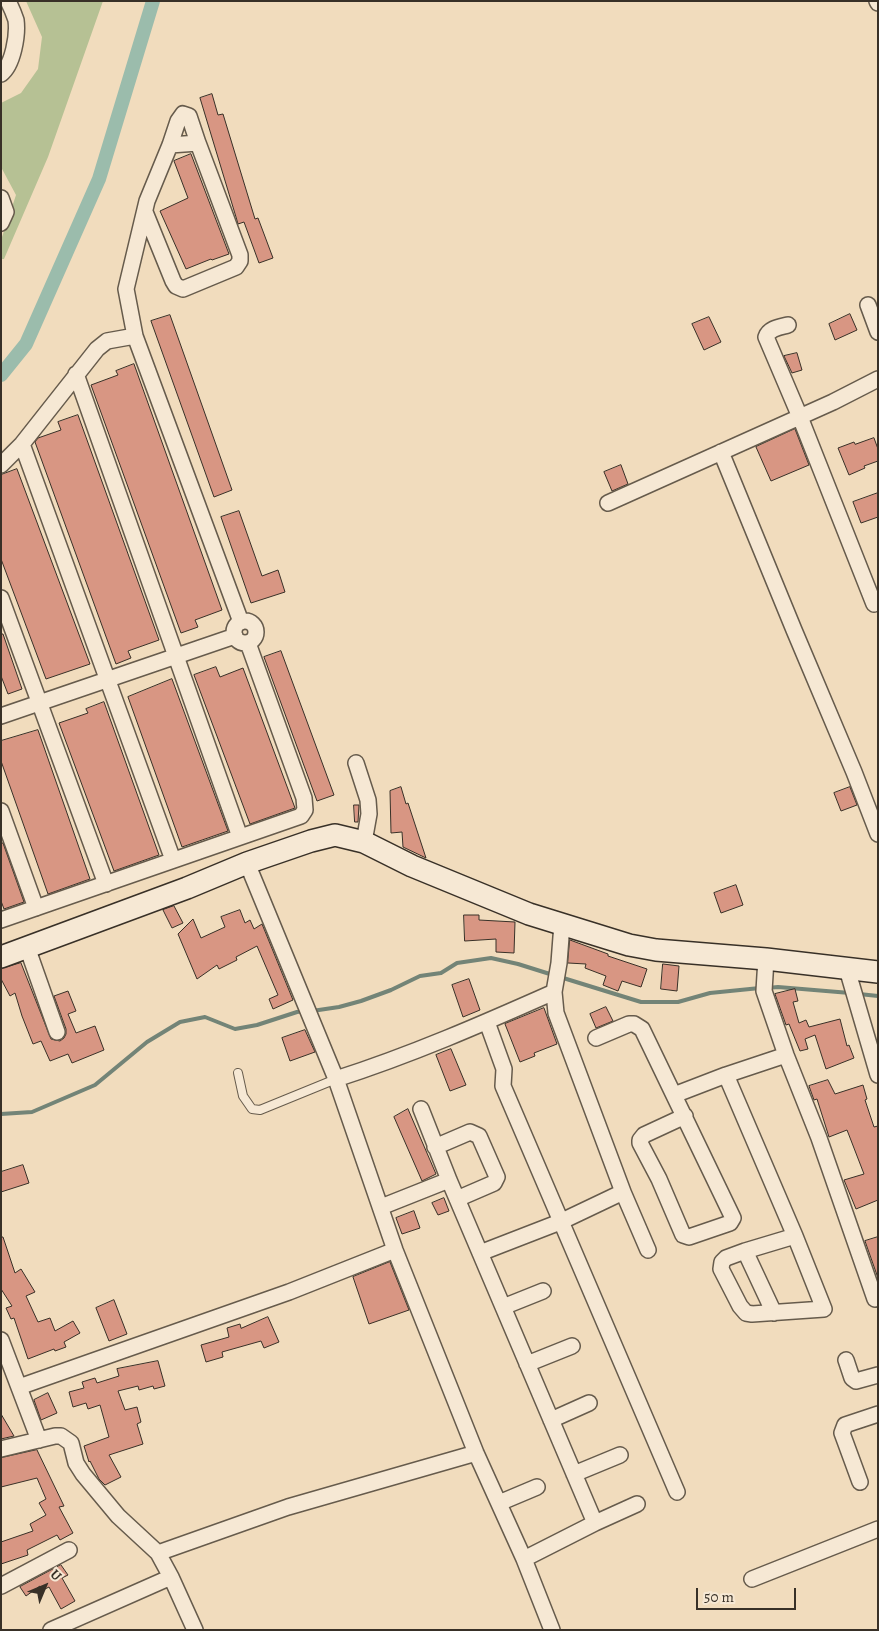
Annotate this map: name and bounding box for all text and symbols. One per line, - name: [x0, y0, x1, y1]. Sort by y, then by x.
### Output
- north arrow: [20, 1561, 70, 1611]
- text: U: [46, 1565, 66, 1585]
- scale bar: [699, 1578, 799, 1610]
- text: 50 m: [704, 1587, 734, 1607]

